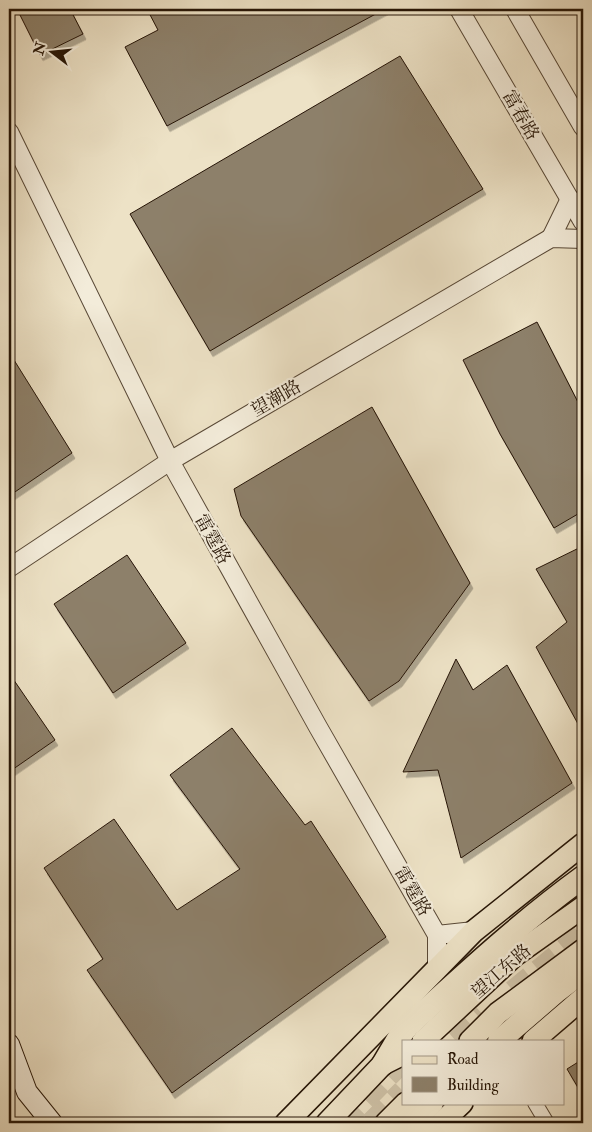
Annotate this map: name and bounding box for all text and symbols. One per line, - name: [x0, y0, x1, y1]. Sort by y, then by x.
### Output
- north arrow: [28, 28, 78, 78]
- text: N: [30, 40, 50, 58]
- street label: 富春路: [497, 86, 544, 144]
- street label: 望潮路: [247, 375, 305, 422]
- street label: 雷霆路: [189, 510, 236, 568]
- street label: 雷霆路: [389, 862, 436, 920]
- street label: 望江东路: [467, 939, 536, 1004]
- legend: [402, 1040, 564, 1104]
- text: Road: [447, 1050, 479, 1069]
- text: Building: [447, 1076, 499, 1095]

